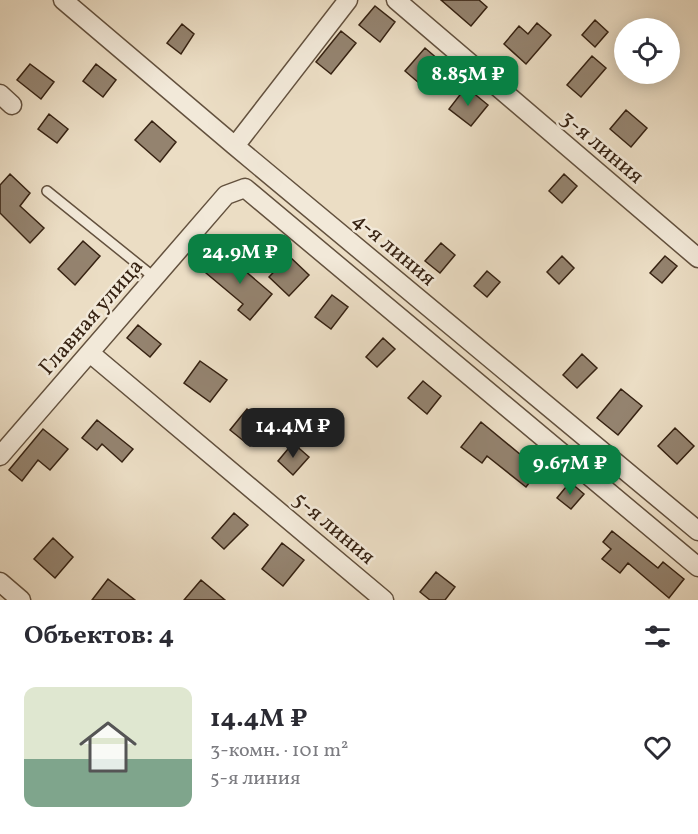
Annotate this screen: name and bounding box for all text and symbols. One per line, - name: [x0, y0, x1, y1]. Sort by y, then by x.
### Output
- map controls: [614, 18, 680, 84]
- button: locate: [614, 18, 680, 84]
- pin: 8.85M ₽: [413, 56, 523, 107]
- text: 8.85M ₽: [431, 61, 505, 89]
- street label: 3-я линия: [553, 104, 650, 192]
- street label: 4-я линия: [345, 206, 442, 294]
- pin: 24.9M ₽: [185, 234, 295, 285]
- text: 24.9M ₽: [202, 239, 278, 267]
- street label: Главная улица: [32, 253, 151, 383]
- pin: 14.4M ₽: [238, 408, 348, 459]
- text: 14.4M ₽: [256, 413, 331, 441]
- pin: 9.67M ₽: [515, 445, 625, 496]
- text: 9.67M ₽: [533, 450, 607, 478]
- street label: 5-я линия: [285, 485, 381, 573]
- text: Объектов: 4: [24, 618, 174, 654]
- icon: filters: [641, 620, 674, 653]
- text: 14.4M ₽: [210, 701, 308, 737]
- icon: home: [72, 711, 144, 783]
- icon: heart: [641, 731, 674, 764]
- text: 3-комн. · 101 m²: [210, 737, 349, 765]
- text: 5-я линия: [210, 765, 300, 793]

